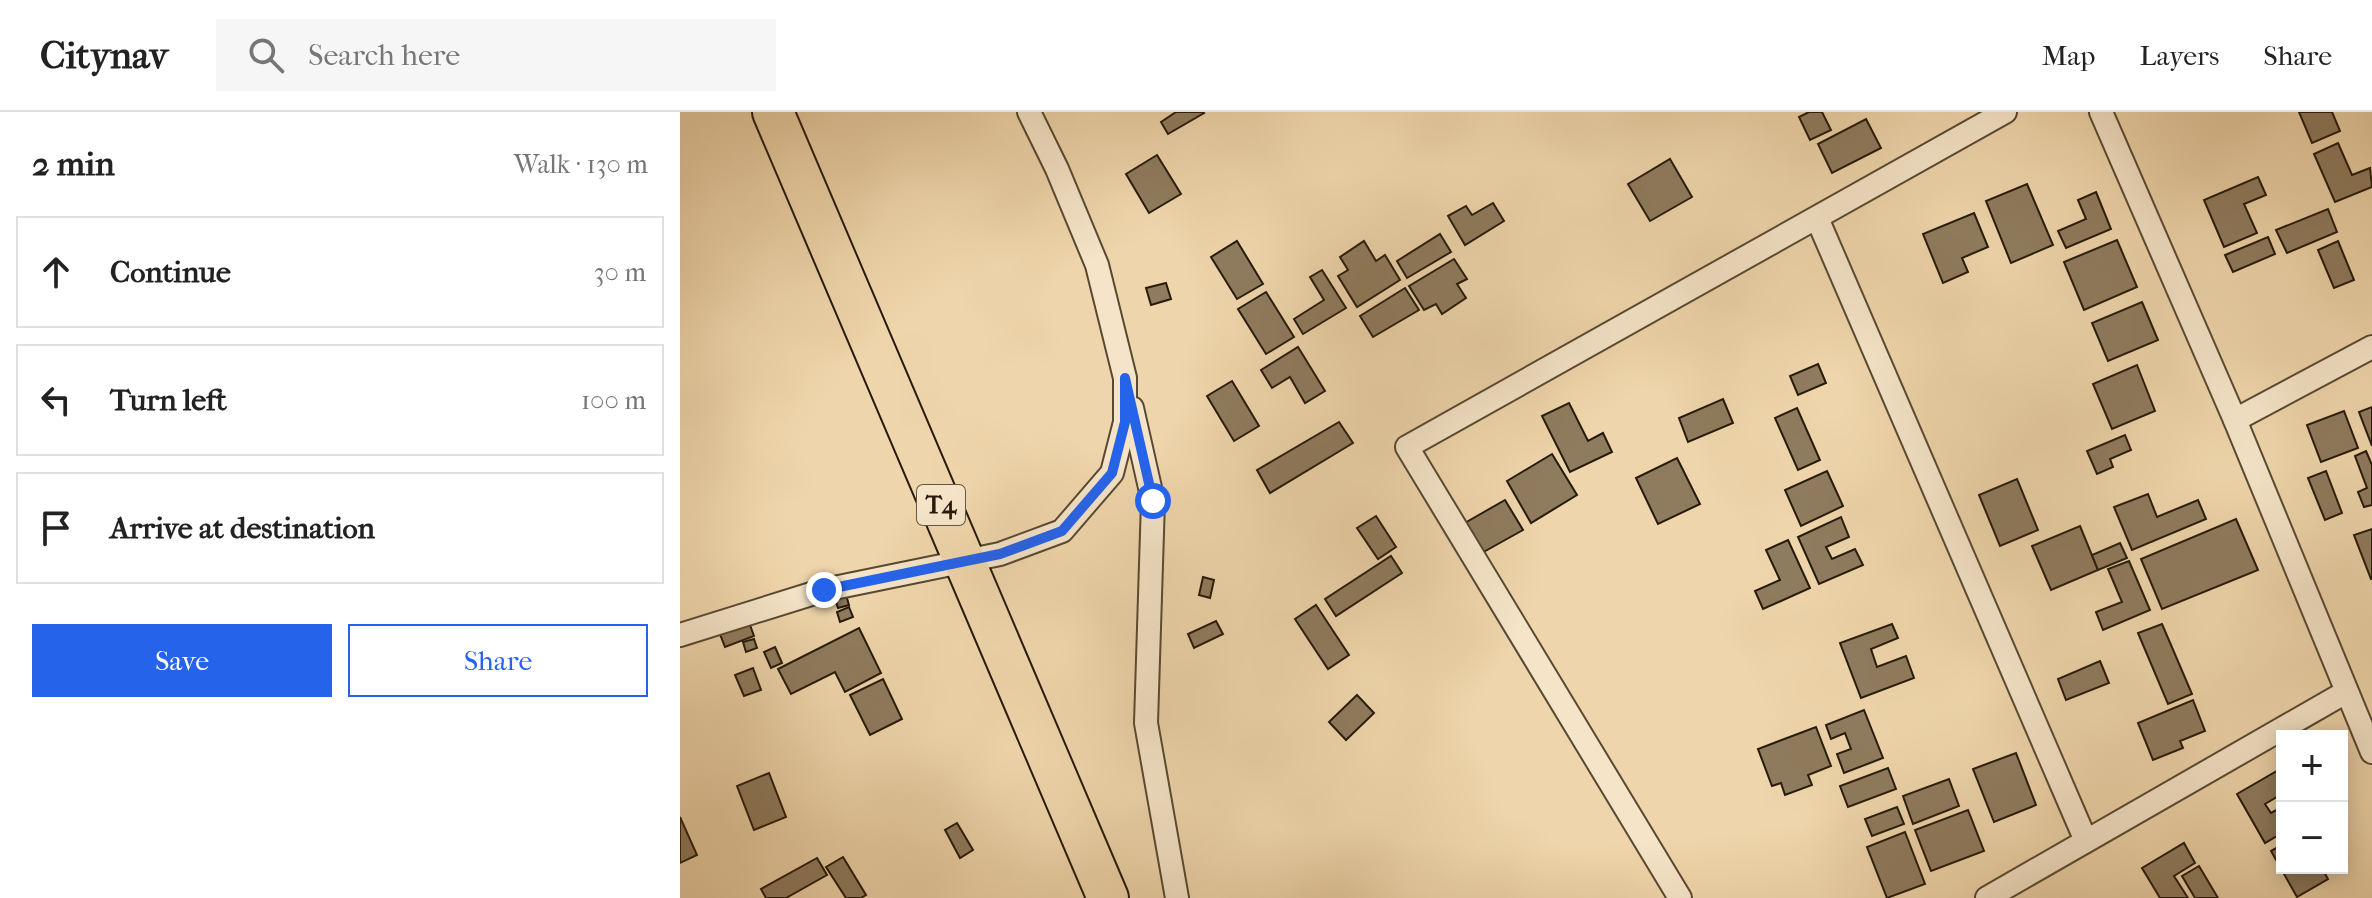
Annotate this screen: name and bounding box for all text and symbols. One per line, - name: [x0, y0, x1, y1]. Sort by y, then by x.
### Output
- search box: [216, 19, 776, 91]
- text: Citynav: [40, 33, 168, 78]
- icon: search: [244, 33, 288, 77]
- text: Search here: [308, 38, 460, 73]
- text: Map: [2042, 39, 2095, 72]
- text: Layers: [2139, 39, 2219, 72]
- text: Share: [2263, 39, 2332, 72]
- text: 2 min: [32, 144, 115, 184]
- text: Walk · 130 m: [514, 149, 648, 180]
- icon: ahead: [34, 250, 78, 294]
- text: Continue: [110, 255, 231, 290]
- text: 30 m: [594, 257, 646, 288]
- icon: left: [34, 378, 78, 422]
- text: Turn left: [110, 383, 227, 418]
- text: 100 m: [581, 385, 646, 416]
- route start: [1135, 483, 1171, 519]
- road number: T4: [917, 485, 965, 525]
- icon: arrive: [34, 506, 78, 550]
- text: Arrive at destination: [110, 511, 375, 546]
- route end: [806, 572, 842, 608]
- button: Save: [32, 624, 332, 697]
- button: Share: [348, 624, 648, 697]
- map controls: [2276, 730, 2348, 874]
- button: +: [2276, 730, 2348, 802]
- button: −: [2276, 802, 2348, 874]

